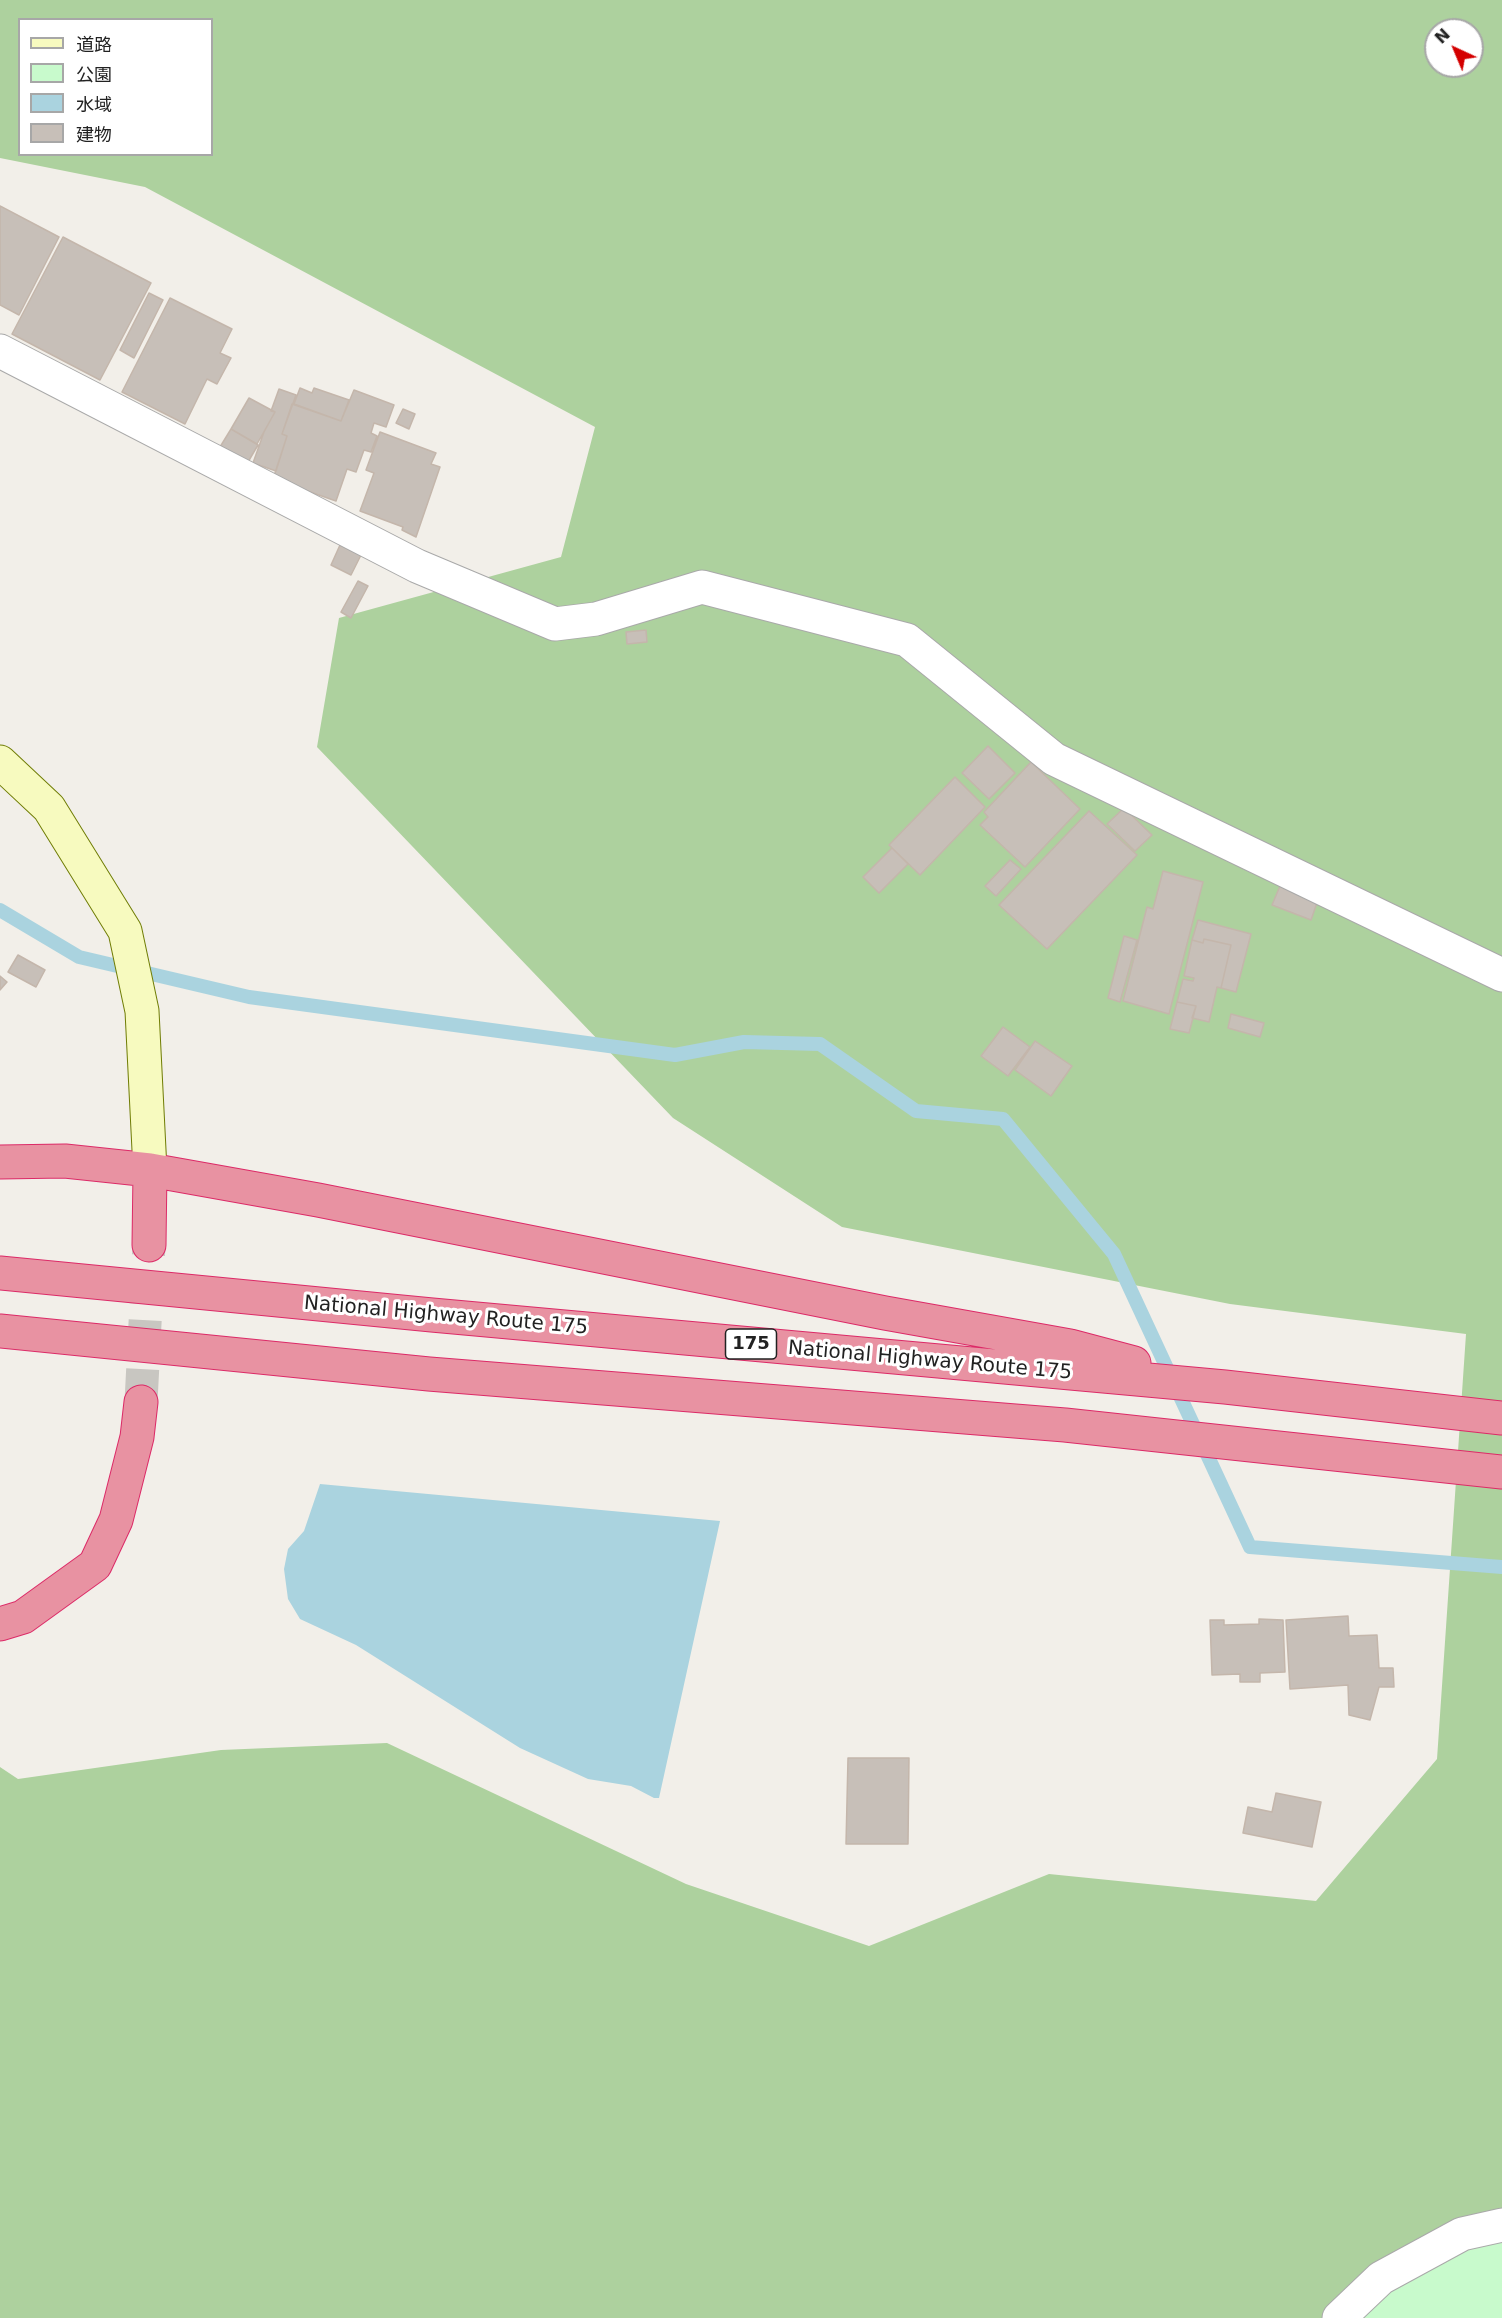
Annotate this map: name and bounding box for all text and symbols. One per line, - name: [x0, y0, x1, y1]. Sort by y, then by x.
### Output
- legend: [18, 18, 213, 156]
- north arrow: [1424, 18, 1484, 78]
- text: N: [1431, 25, 1454, 48]
- text: 道路: [76, 34, 112, 55]
- text: 公園: [76, 64, 112, 85]
- text: 水域: [76, 94, 112, 115]
- text: 建物: [76, 124, 112, 145]
- street label: National Highway Route 175: [303, 1292, 589, 1340]
- road number: 175: [726, 1329, 777, 1359]
- street label: National Highway Route 175: [787, 1337, 1073, 1385]

